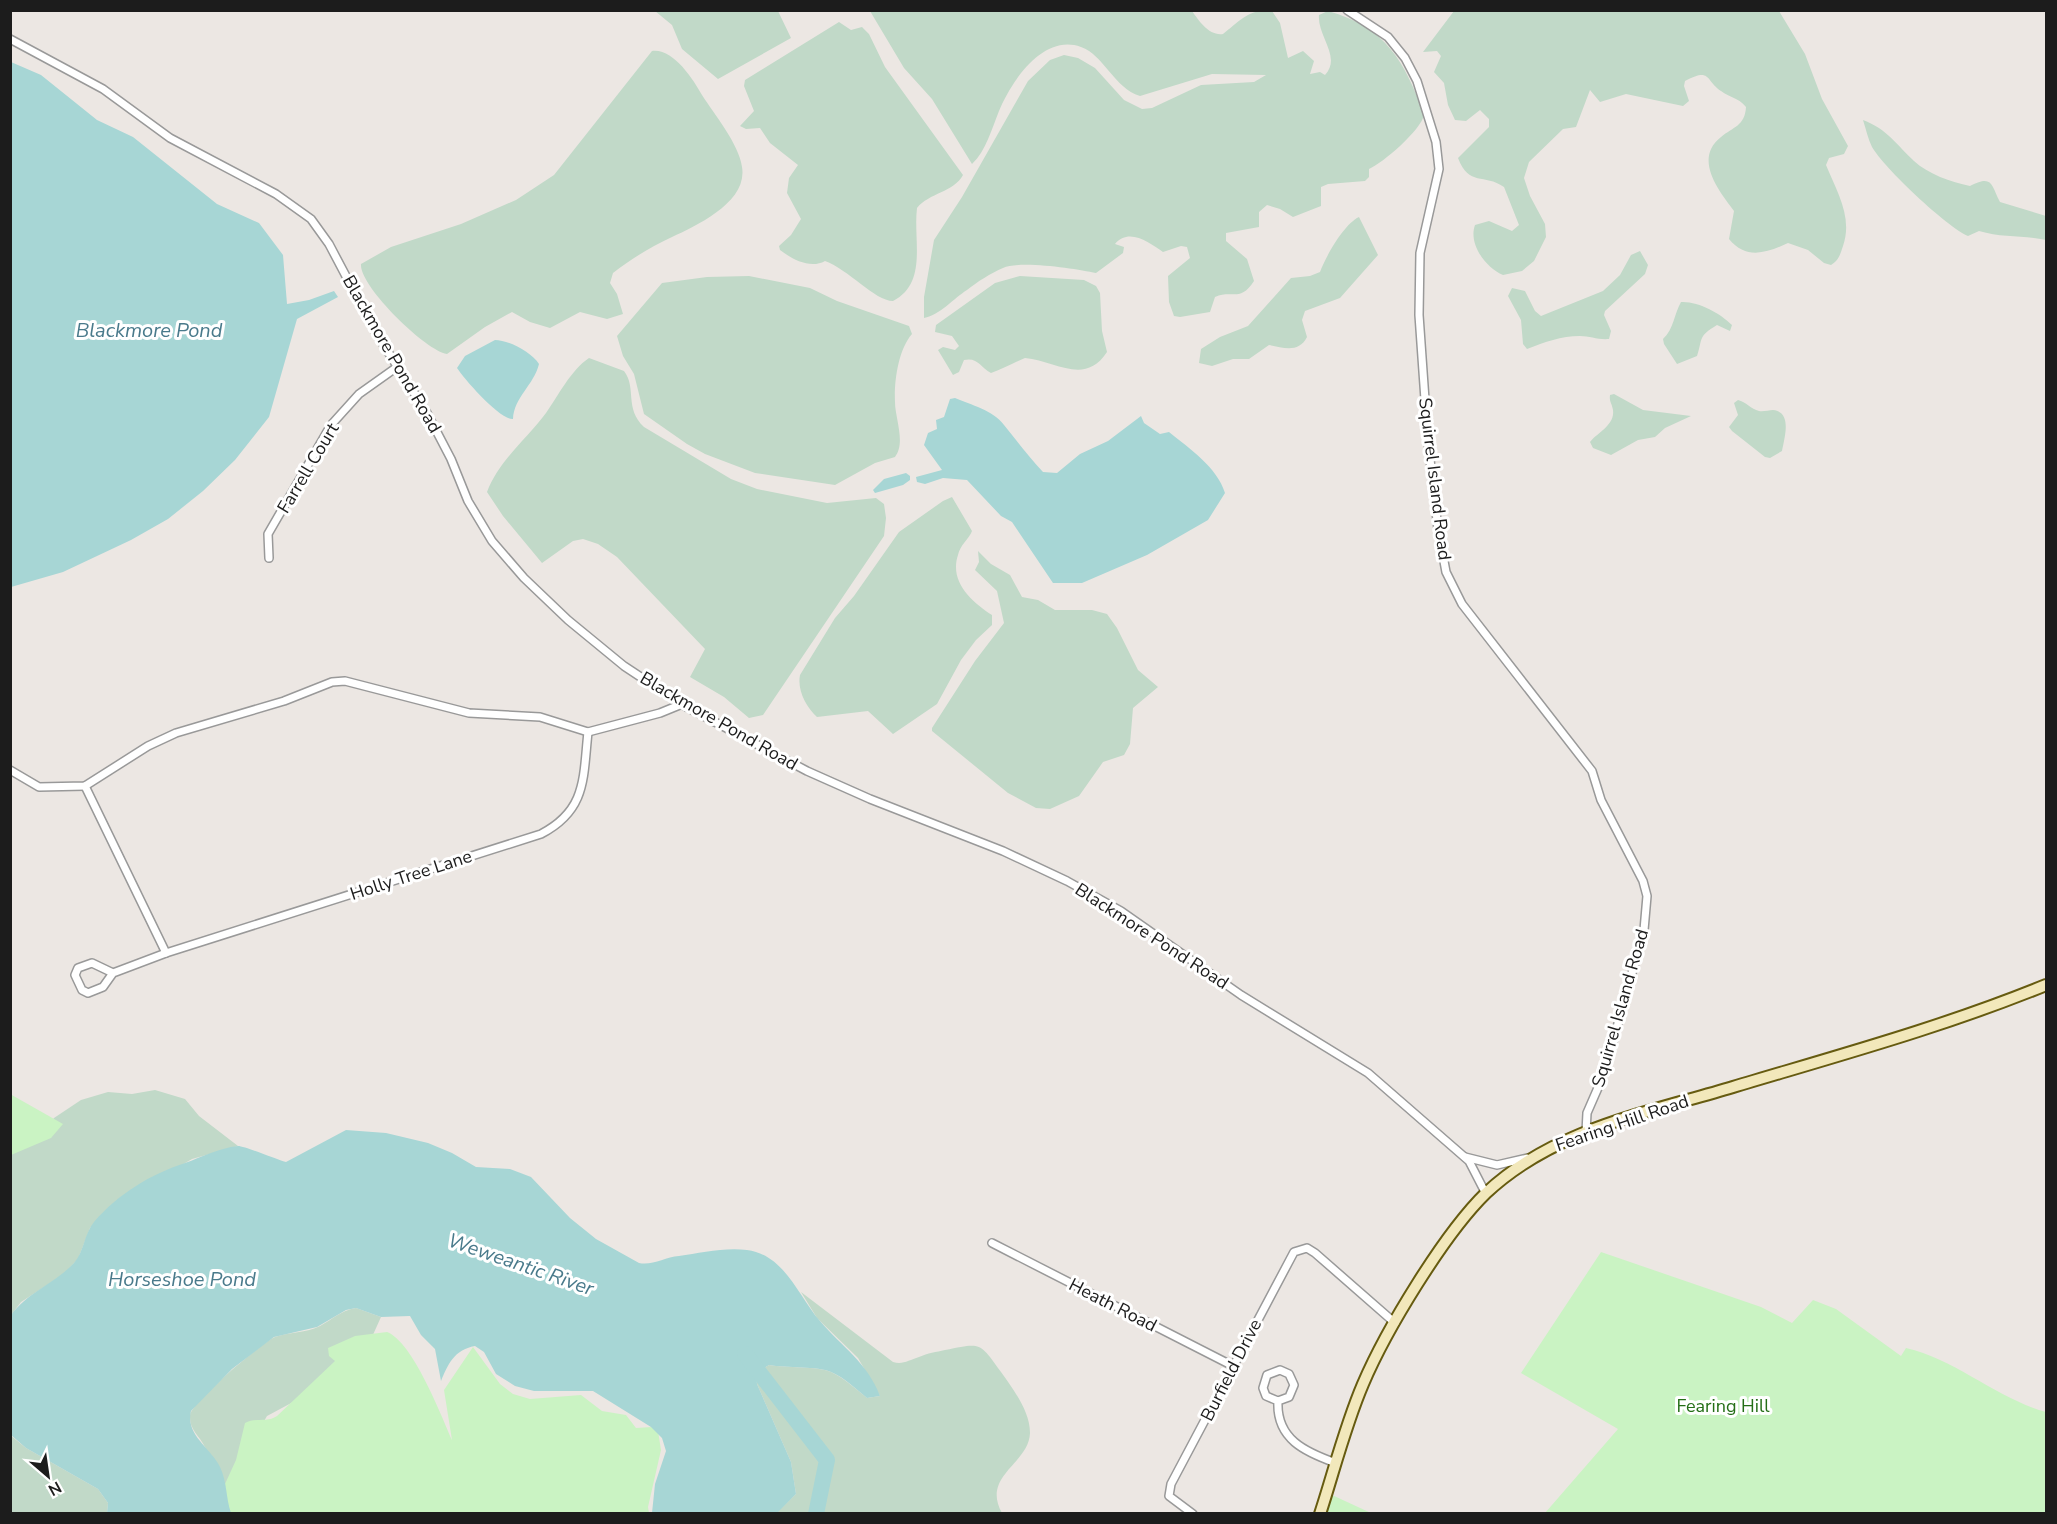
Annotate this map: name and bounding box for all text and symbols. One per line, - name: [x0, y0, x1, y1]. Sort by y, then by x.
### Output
- street label: Blackmore Pond Road: [337, 271, 447, 437]
- water label: Blackmore Pond: [76, 317, 223, 344]
- street label: Squirrel Island Road: [1413, 396, 1457, 562]
- street label: Farrell Court: [272, 418, 345, 518]
- street label: Blackmore Pond Road: [636, 666, 802, 776]
- street label: Holly Tree Lane: [347, 844, 475, 906]
- street label: Blackmore Pond Road: [1071, 877, 1233, 995]
- street label: Squirrel Island Road: [1586, 926, 1654, 1090]
- street label: Fearing Hill Road: [1552, 1089, 1692, 1157]
- water label: Weweantic River: [444, 1227, 598, 1302]
- water label: Horseshoe Pond: [108, 1266, 256, 1293]
- street label: Heath Road: [1065, 1273, 1161, 1337]
- street label: Burfield Drive: [1195, 1315, 1267, 1425]
- park label: Fearing Hill: [1676, 1394, 1770, 1418]
- north arrow: [18, 1446, 78, 1506]
- text: N: [44, 1476, 65, 1501]

